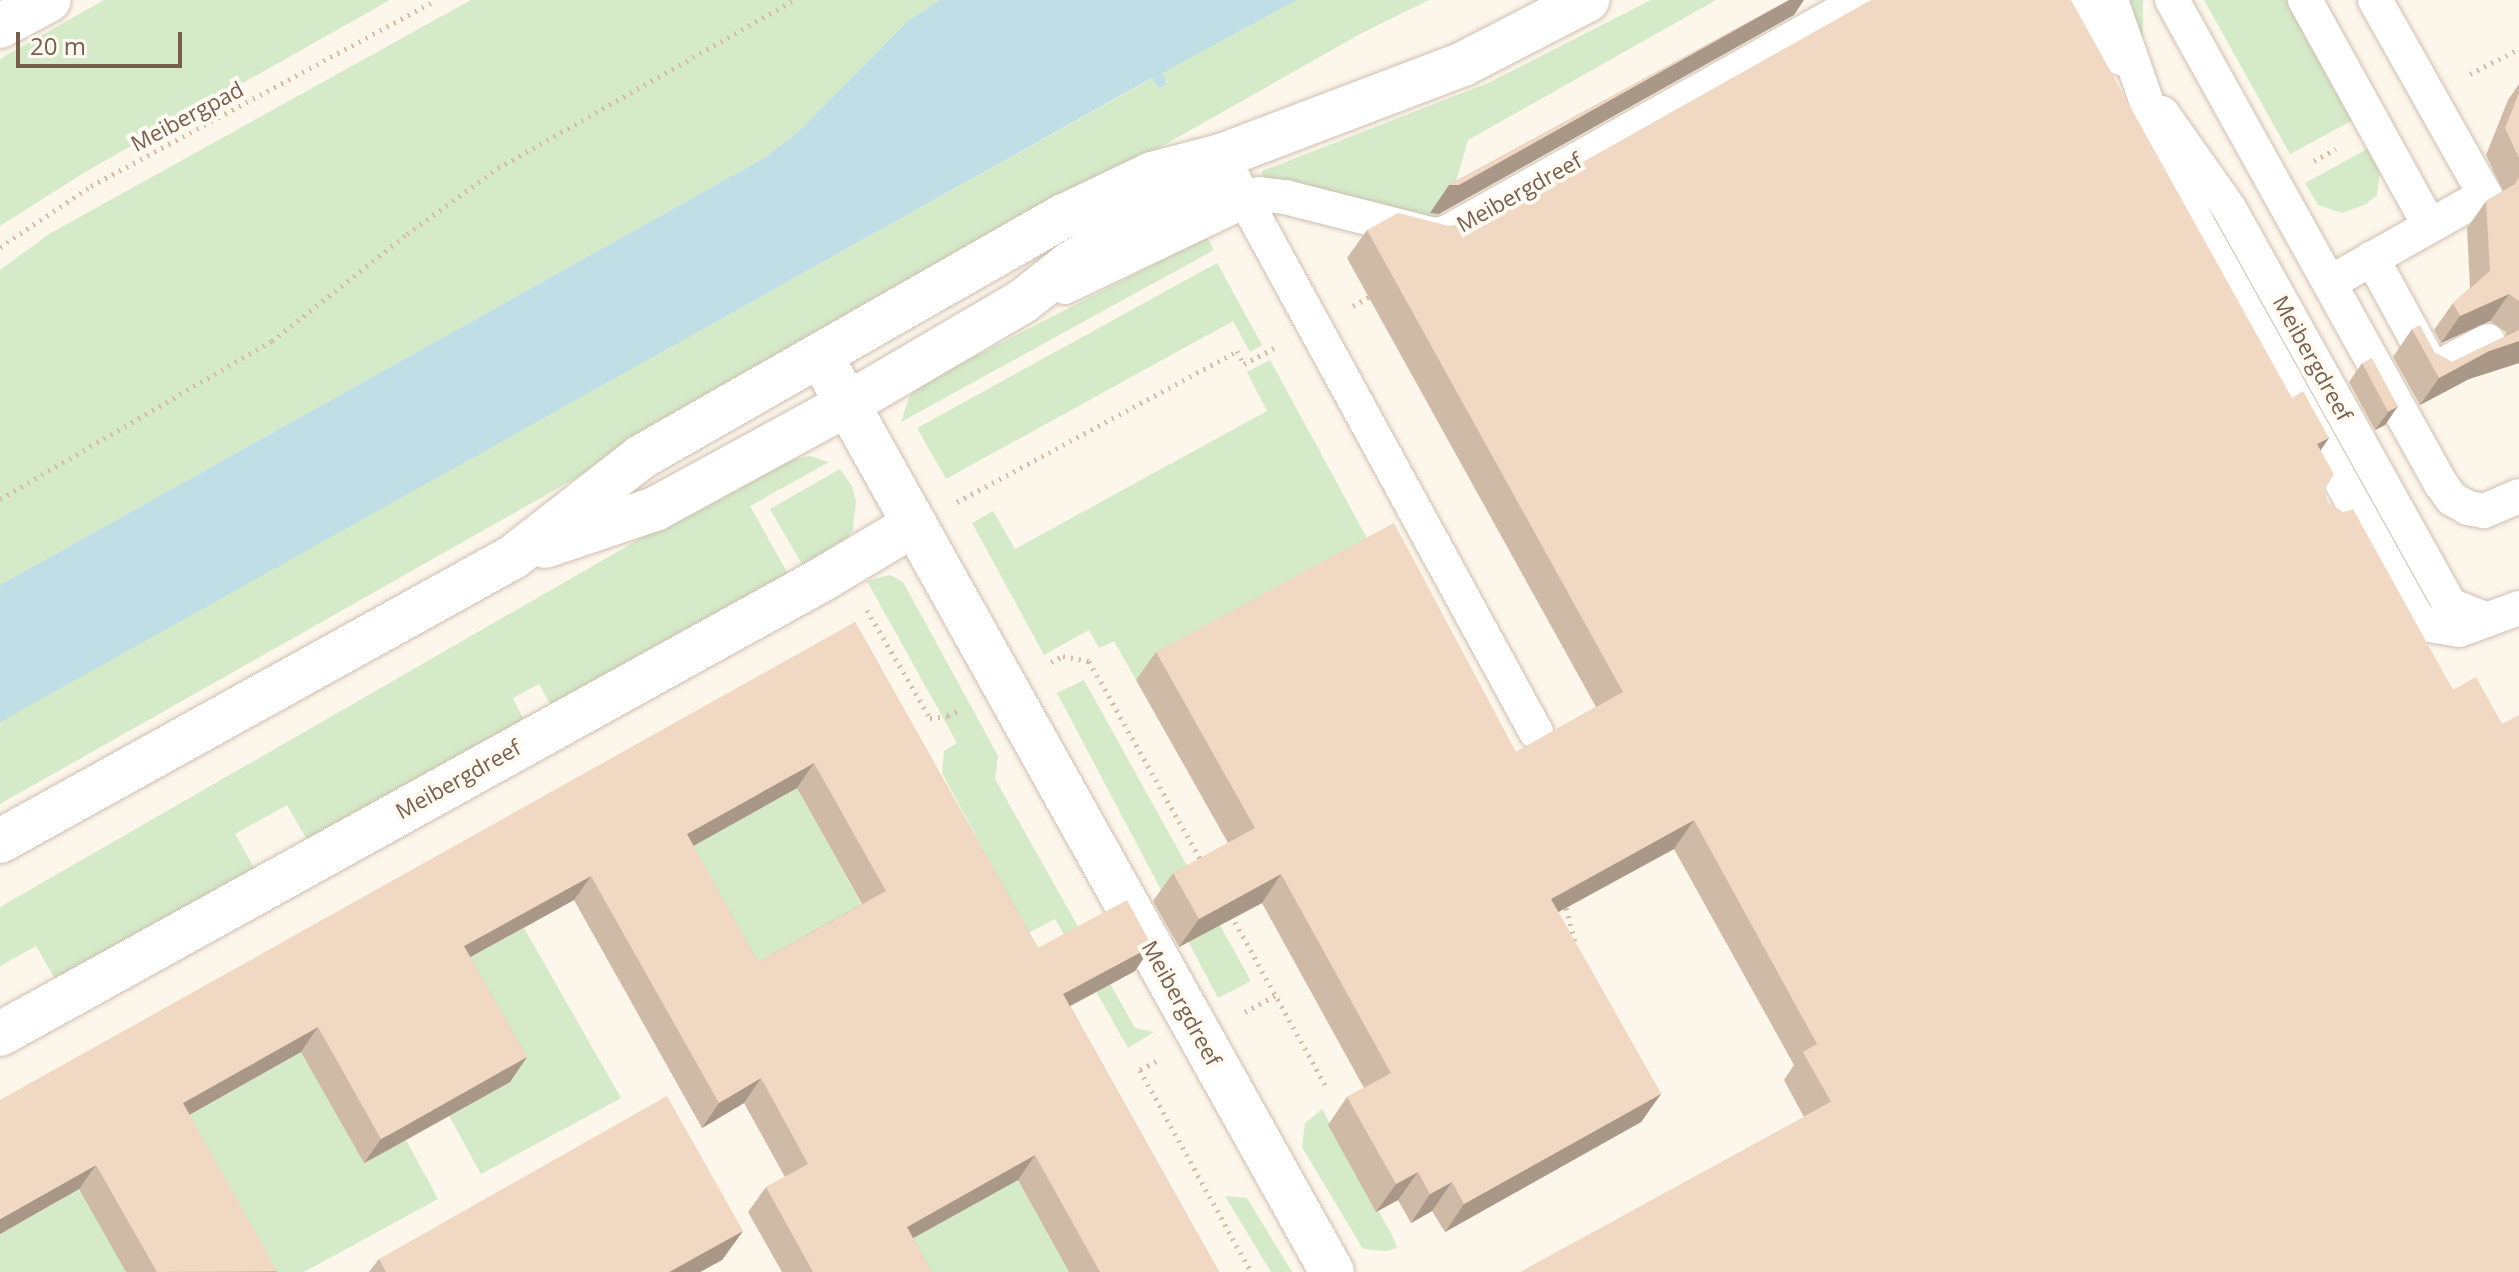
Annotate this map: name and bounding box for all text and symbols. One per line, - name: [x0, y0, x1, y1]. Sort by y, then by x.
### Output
- scale bar: [20, 16, 186, 66]
- text: 20 m: [30, 29, 86, 62]
- street label: Meibergpad: [126, 75, 248, 157]
- street label: Meibergdreef: [1452, 147, 1586, 237]
- street label: Meibergdreef: [2268, 291, 2358, 425]
- street label: Meibergdreef: [391, 734, 525, 824]
- street label: Meibergdreef: [1137, 936, 1227, 1070]

